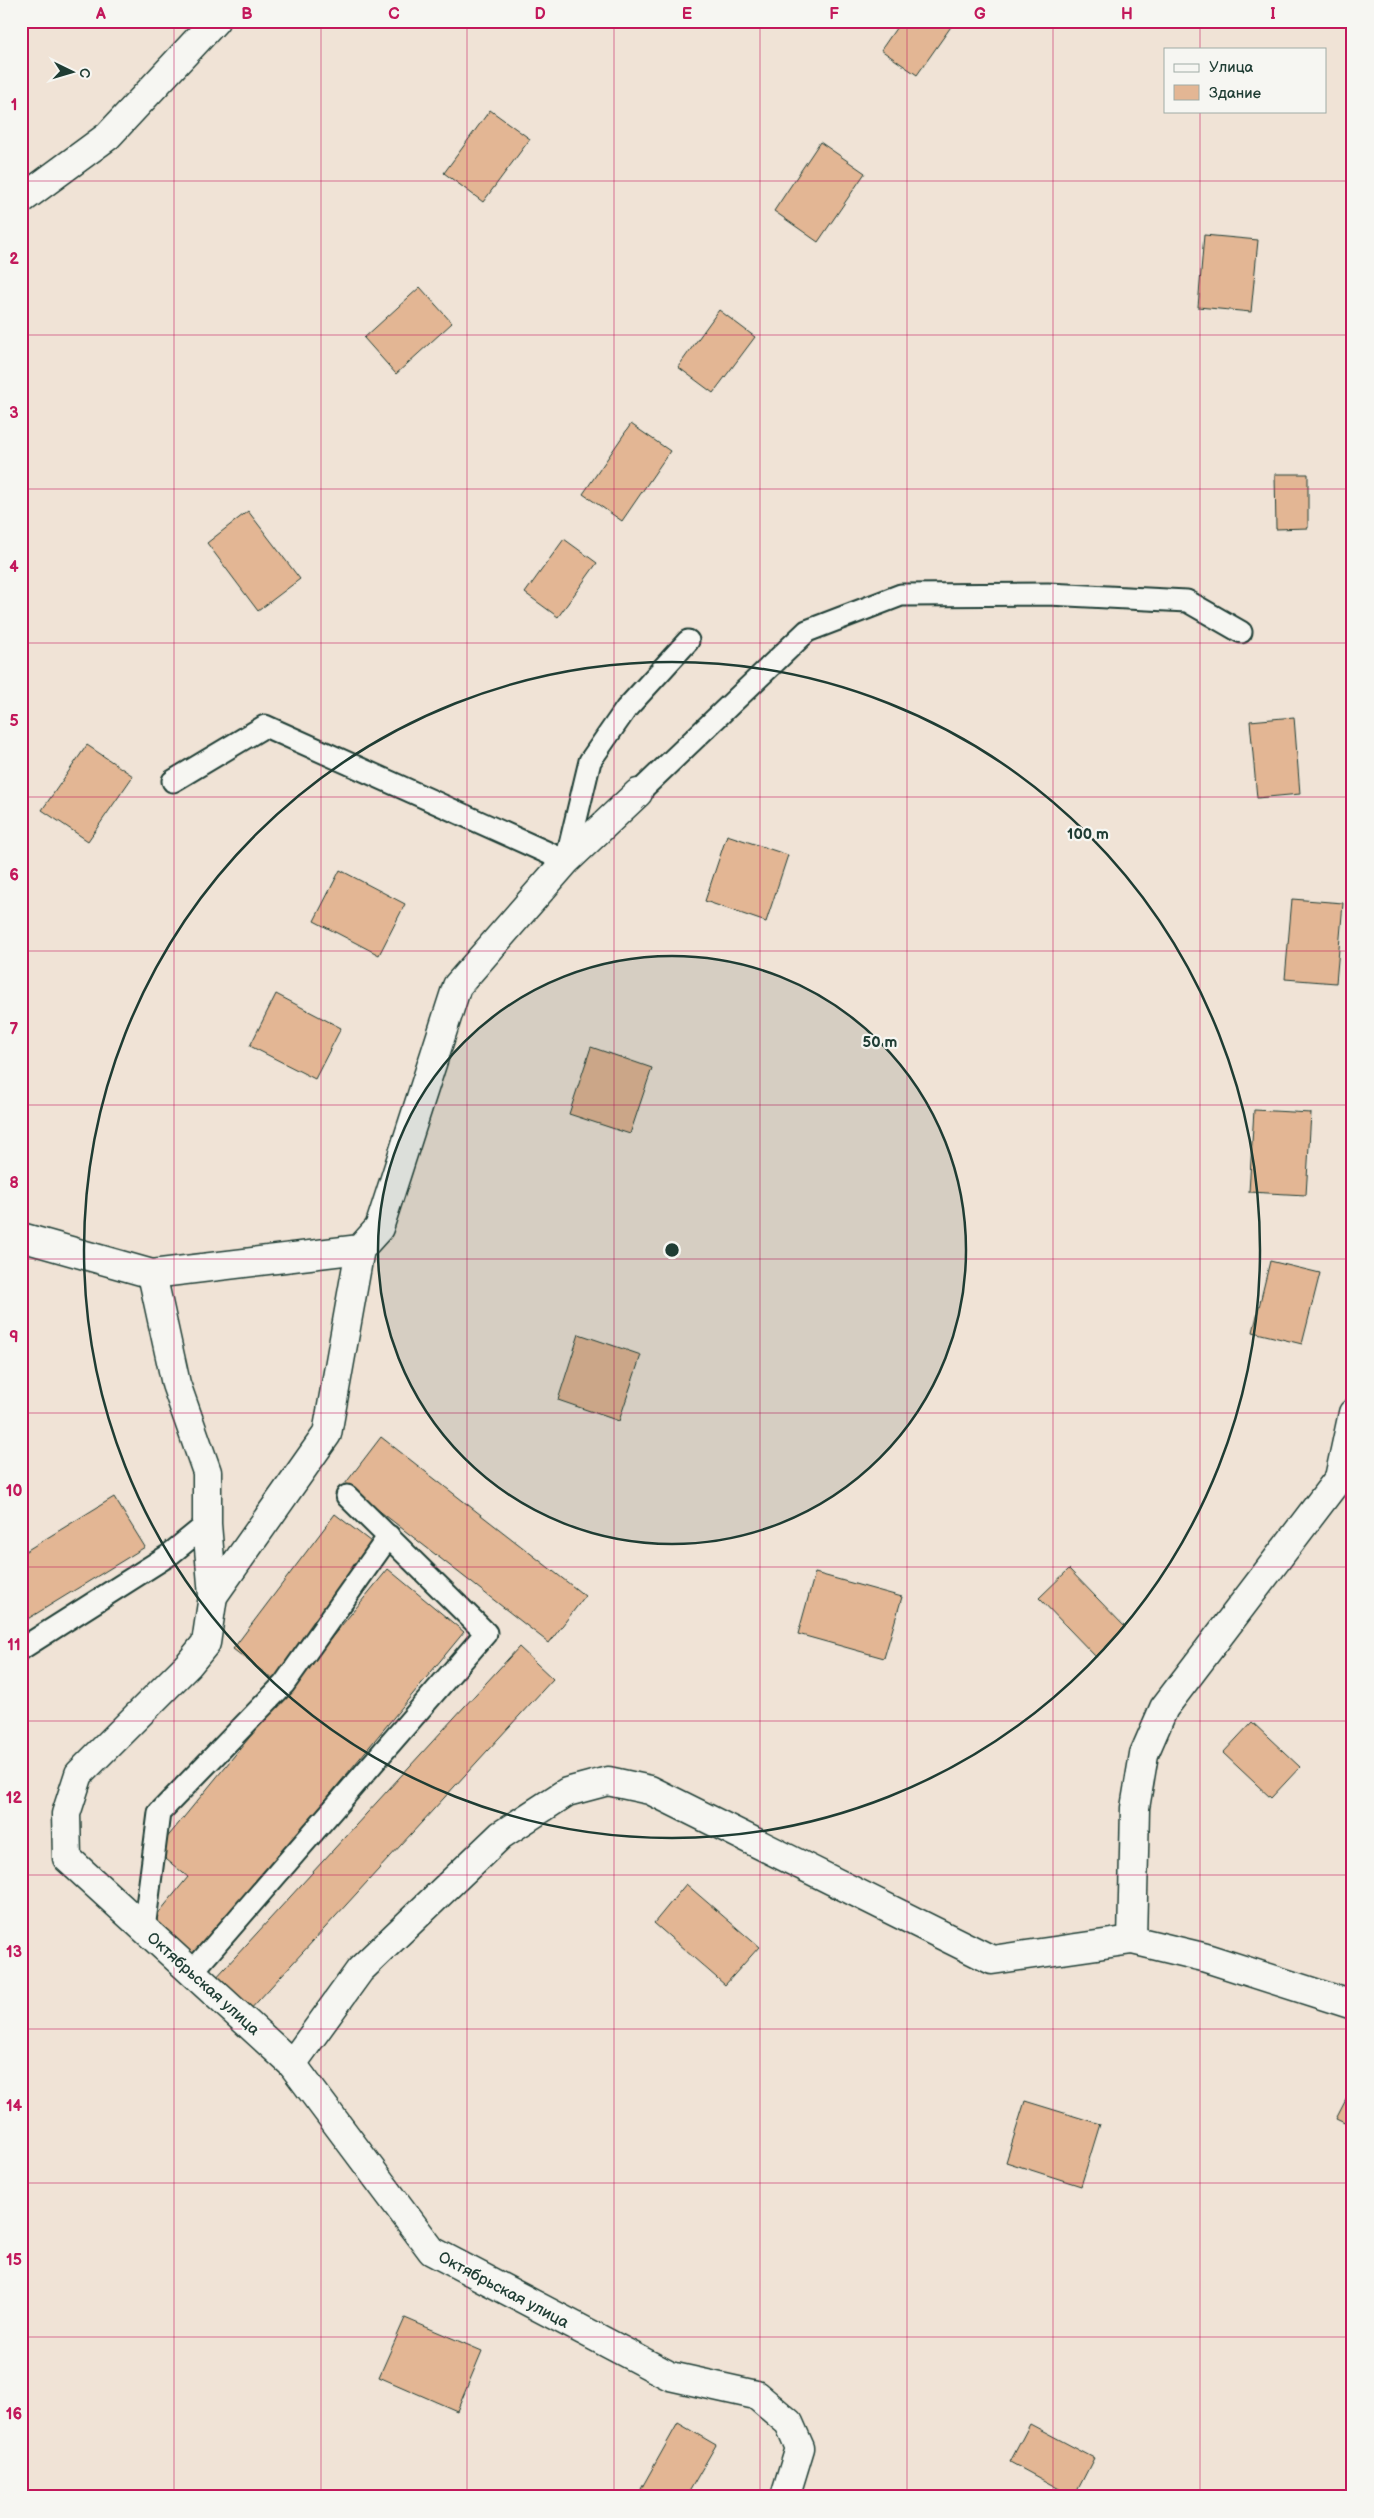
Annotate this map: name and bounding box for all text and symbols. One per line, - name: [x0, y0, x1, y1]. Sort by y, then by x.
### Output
- text: A: [95, 5, 106, 24]
- text: B: [241, 5, 253, 24]
- text: C: [388, 5, 400, 24]
- text: D: [534, 5, 546, 24]
- text: E: [682, 5, 692, 24]
- text: F: [829, 5, 839, 24]
- text: G: [974, 5, 986, 24]
- text: H: [1121, 5, 1133, 24]
- text: I: [1270, 5, 1276, 24]
- north arrow: [48, 48, 98, 98]
- legend: [1164, 48, 1326, 112]
- text: Улица: [1209, 58, 1254, 77]
- text: С: [76, 67, 93, 79]
- text: Здание: [1209, 84, 1261, 103]
- text: 1: [11, 96, 17, 115]
- text: 2: [9, 250, 19, 269]
- text: 3: [9, 404, 19, 423]
- text: 4: [9, 558, 19, 577]
- text: 5: [9, 712, 19, 731]
- text: 100 m: [1067, 825, 1109, 844]
- text: 6: [9, 866, 19, 885]
- text: 7: [10, 1020, 19, 1039]
- text: 50 m: [863, 1033, 898, 1052]
- text: 8: [9, 1174, 19, 1193]
- centre of rings: [663, 1241, 681, 1259]
- text: 9: [9, 1328, 19, 1347]
- text: 10: [6, 1482, 22, 1501]
- text: 11: [7, 1636, 21, 1655]
- text: 12: [6, 1789, 23, 1808]
- street label: Октябрьская улица: [143, 1929, 264, 2040]
- text: 13: [6, 1943, 22, 1962]
- text: 14: [6, 2097, 23, 2116]
- street label: Октябрьская улица: [435, 2248, 572, 2333]
- text: 15: [6, 2251, 22, 2270]
- text: 16: [6, 2405, 23, 2424]

